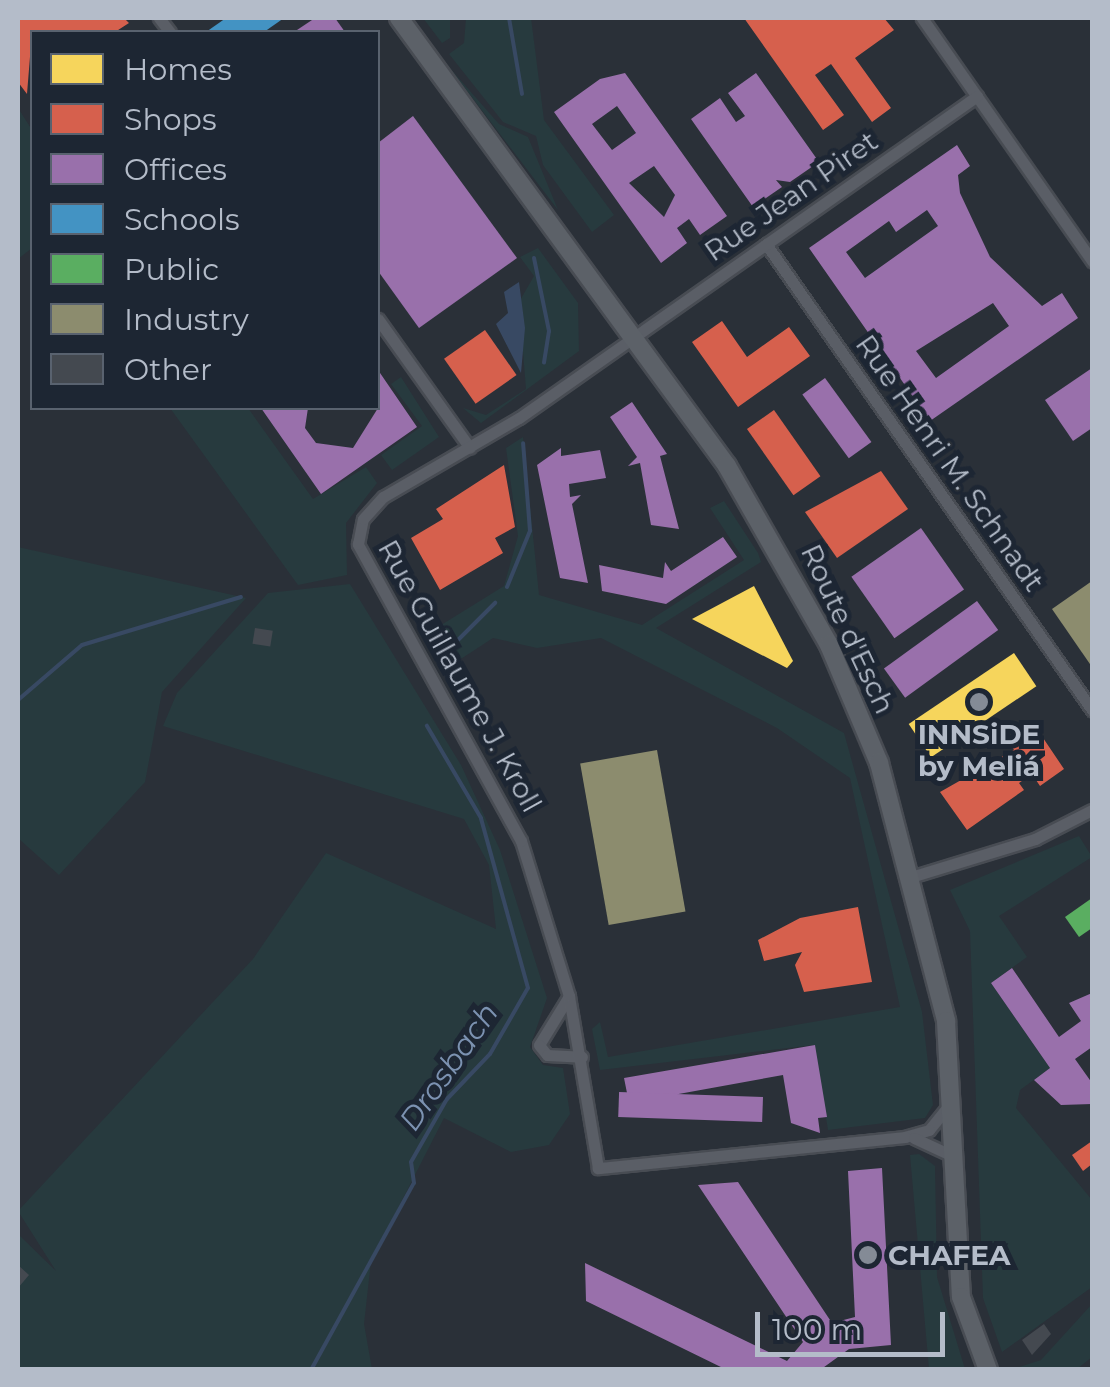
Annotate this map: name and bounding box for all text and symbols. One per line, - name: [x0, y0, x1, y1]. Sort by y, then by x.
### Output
- legend: [30, 30, 380, 410]
- text: Homes: [124, 51, 232, 88]
- text: Shops: [124, 101, 217, 138]
- street label: Rue Jean Piret: [698, 124, 884, 268]
- text: Offices: [124, 151, 227, 188]
- text: Schools: [124, 201, 240, 238]
- text: Public: [124, 251, 219, 288]
- text: Industry: [124, 301, 249, 338]
- street label: Rue Henri M. Schnadt: [849, 328, 1051, 598]
- text: Other: [124, 351, 212, 388]
- street label: Rue Guillaume J. Kroll: [371, 534, 549, 818]
- street label: Route d'Esch: [794, 539, 902, 719]
- marker: INNSiDE by Meliá: [968, 691, 990, 713]
- place label: INNSiDE by Meliá: [918, 717, 1040, 783]
- water label: Drosbach: [392, 996, 506, 1138]
- place label: CHAFEA: [888, 1238, 1010, 1272]
- marker: CHAFEA: [857, 1244, 879, 1266]
- scale bar: [760, 1292, 950, 1354]
- text: 100 m: [772, 1311, 862, 1348]

